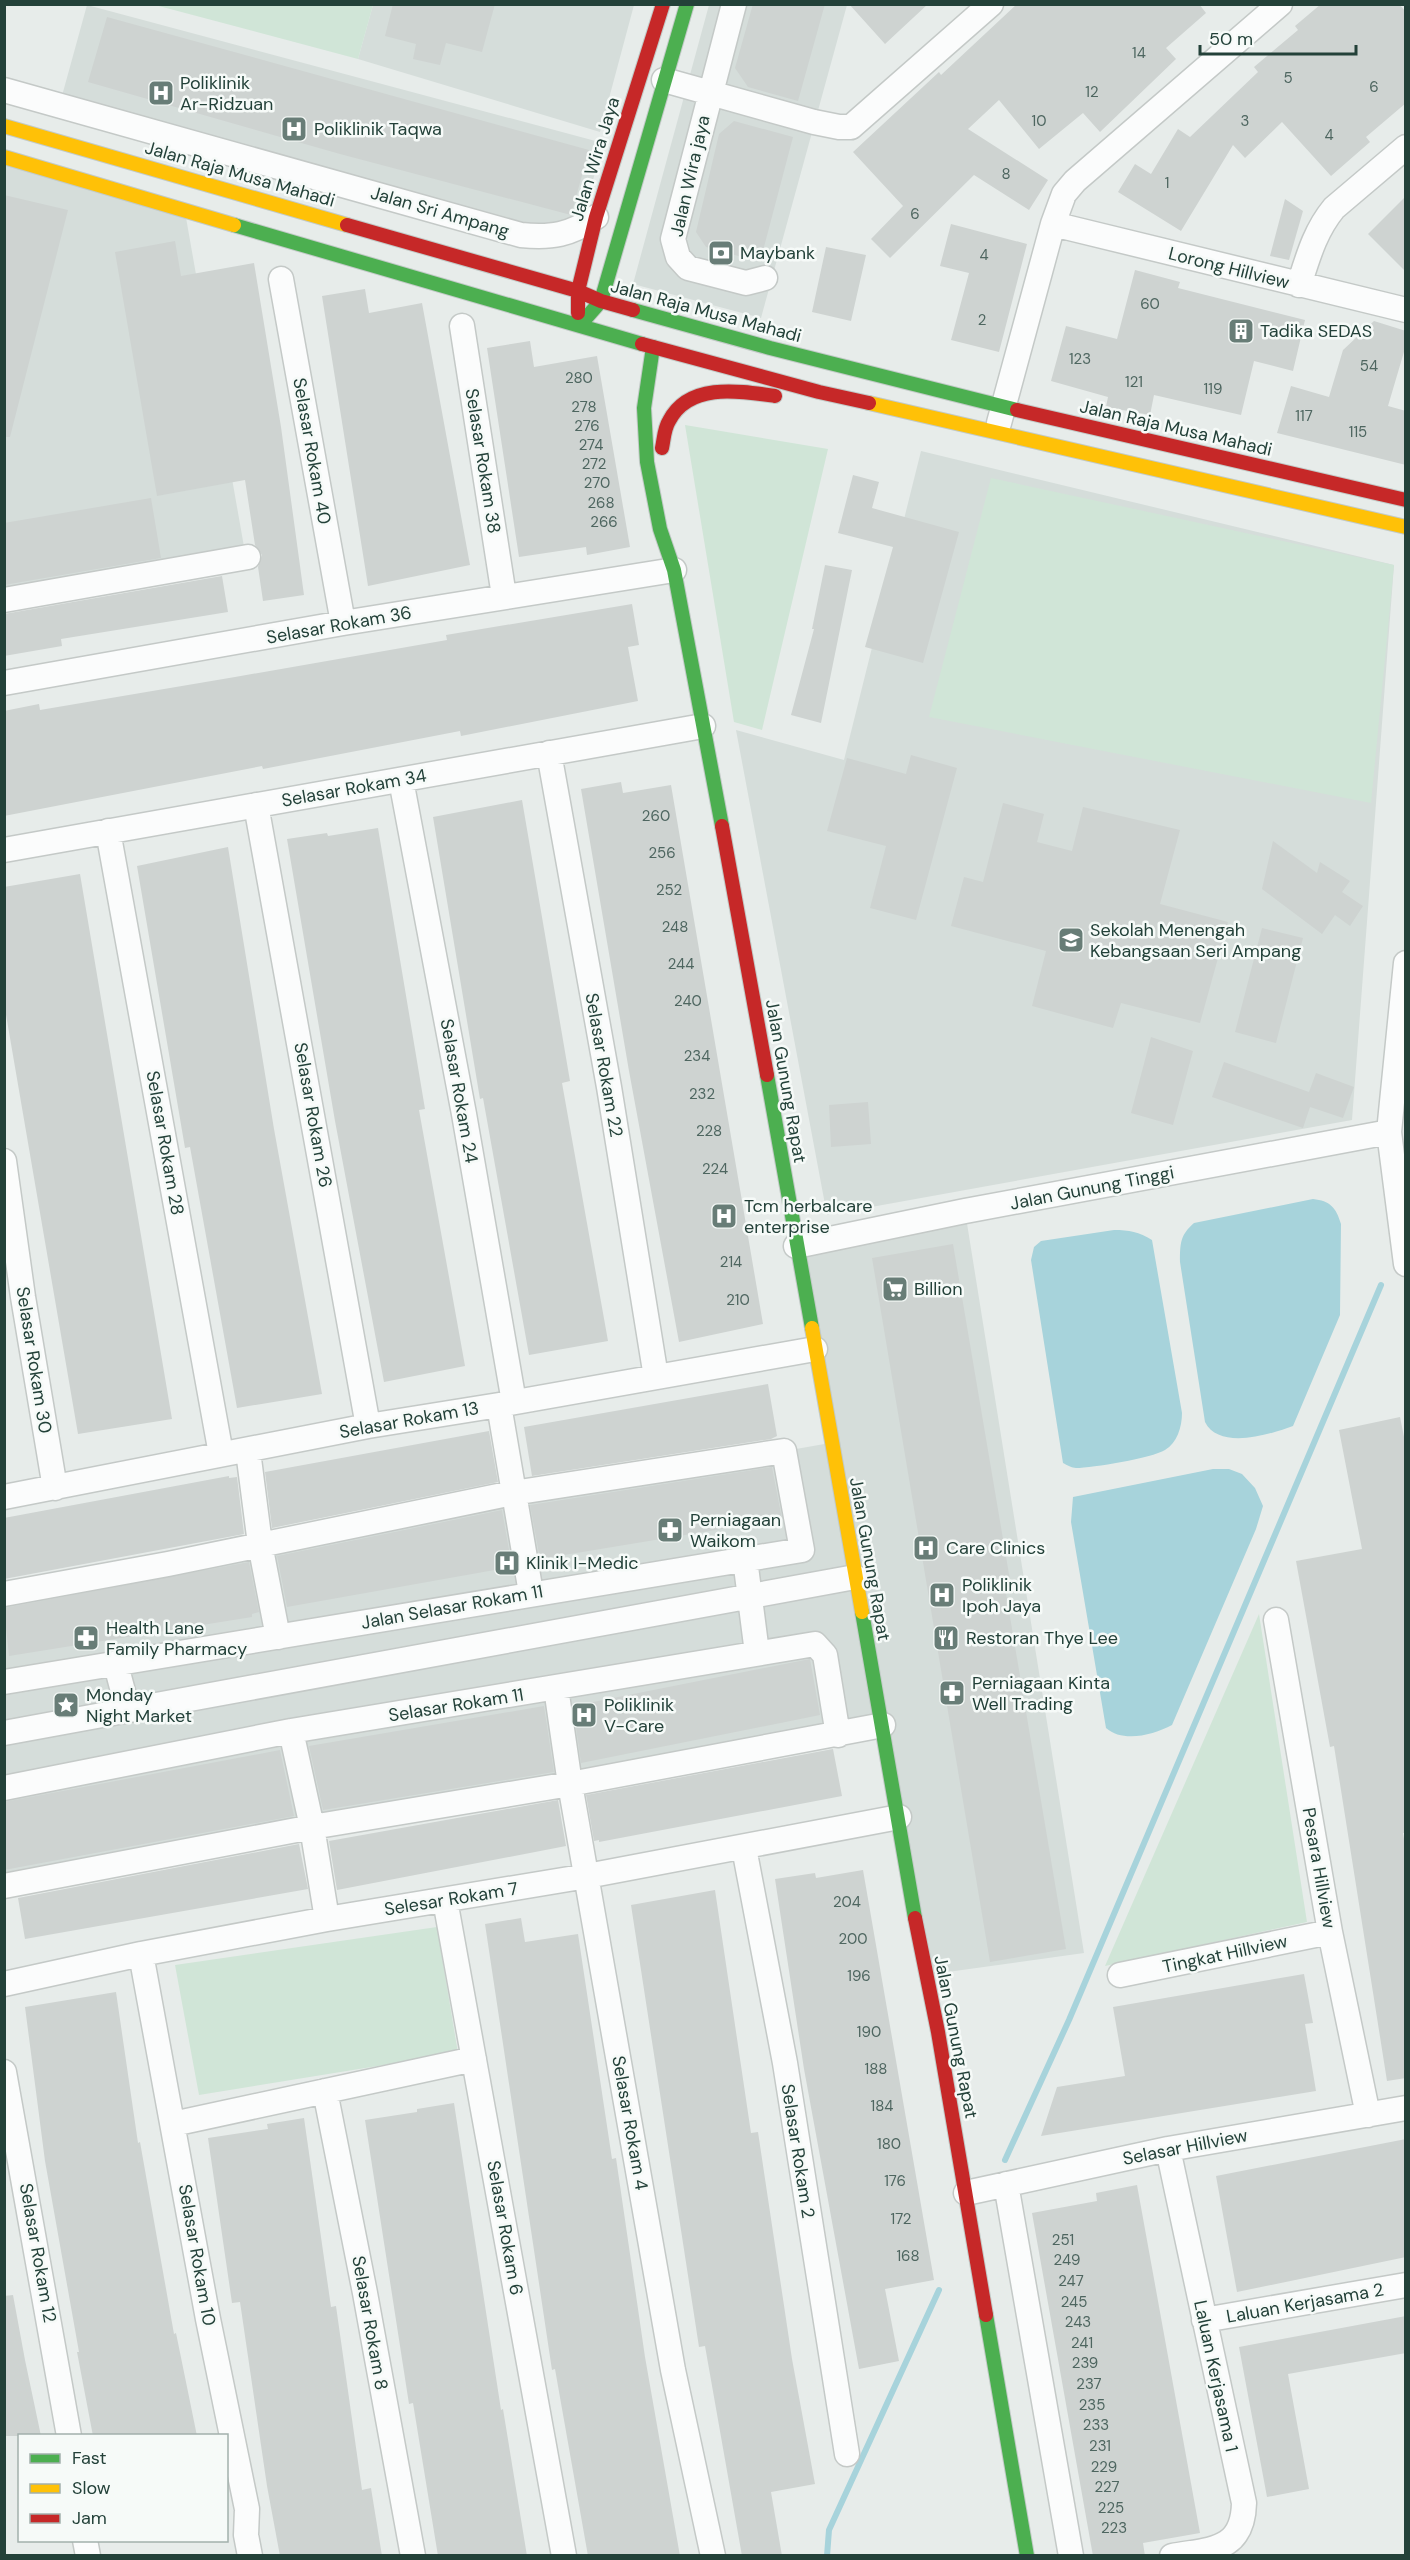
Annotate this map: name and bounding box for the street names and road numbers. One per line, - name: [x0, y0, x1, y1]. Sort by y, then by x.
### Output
- street label: Jalan Wira Jaya: [565, 94, 625, 224]
- street label: Jalan Wira jaya: [664, 113, 716, 239]
- street label: Jalan Raja Musa Mahadi: [142, 135, 338, 213]
- street label: Jalan Sri Ampang: [368, 181, 512, 243]
- street label: Lorong Hillview: [1166, 241, 1292, 295]
- street label: Jalan Raja Musa Mahadi: [608, 274, 804, 348]
- street label: Selasar Rokam 40: [287, 376, 337, 526]
- street label: Selasar Rokam 38: [460, 387, 506, 535]
- street label: Jalan Raja Musa Mahadi: [1077, 394, 1275, 462]
- street label: Selasar Rokam 36: [264, 600, 414, 650]
- street label: Selasar Rokam 34: [280, 763, 428, 813]
- street label: Selasar Rokam 22: [580, 991, 628, 1139]
- street label: Jalan Gunung Rapat: [760, 997, 812, 1165]
- street label: Selasar Rokam 24: [434, 1017, 484, 1165]
- street label: Selasar Rokam 26: [288, 1041, 338, 1189]
- street label: Selasar Rokam 28: [140, 1069, 190, 1217]
- street label: Jalan Gunung Tinggi: [1008, 1160, 1176, 1216]
- street label: Selasar Rokam 30: [11, 1285, 57, 1435]
- street label: Selasar Rokam 13: [337, 1396, 481, 1444]
- street label: Jalan Gunung Rapat: [844, 1475, 896, 1643]
- street label: Jalan Selasar Rokam 11: [359, 1579, 545, 1635]
- street label: Selasar Rokam 11: [387, 1682, 525, 1728]
- street label: Pesara Hillview: [1297, 1806, 1341, 1931]
- street label: Selesar Rokam 7: [382, 1877, 520, 1921]
- street label: Tingkat Hillview: [1160, 1929, 1290, 1979]
- street label: Jalan Gunung Rapat: [928, 1953, 984, 2121]
- street label: Selasar Rokam 4: [606, 2054, 654, 2192]
- street label: Selasar Rokam 2: [776, 2082, 820, 2220]
- street label: Selasar Hillview: [1120, 2123, 1250, 2171]
- street label: Selasar Rokam 6: [481, 2159, 529, 2297]
- street label: Selasar Rokam 12: [14, 2181, 62, 2325]
- street label: Selasar Rokam 10: [173, 2182, 221, 2328]
- street label: Selasar Rokam 8: [346, 2254, 394, 2392]
- street label: Laluan Kerjasama 2: [1224, 2277, 1386, 2329]
- street label: Laluan Kerjasama 1: [1188, 2298, 1244, 2454]

